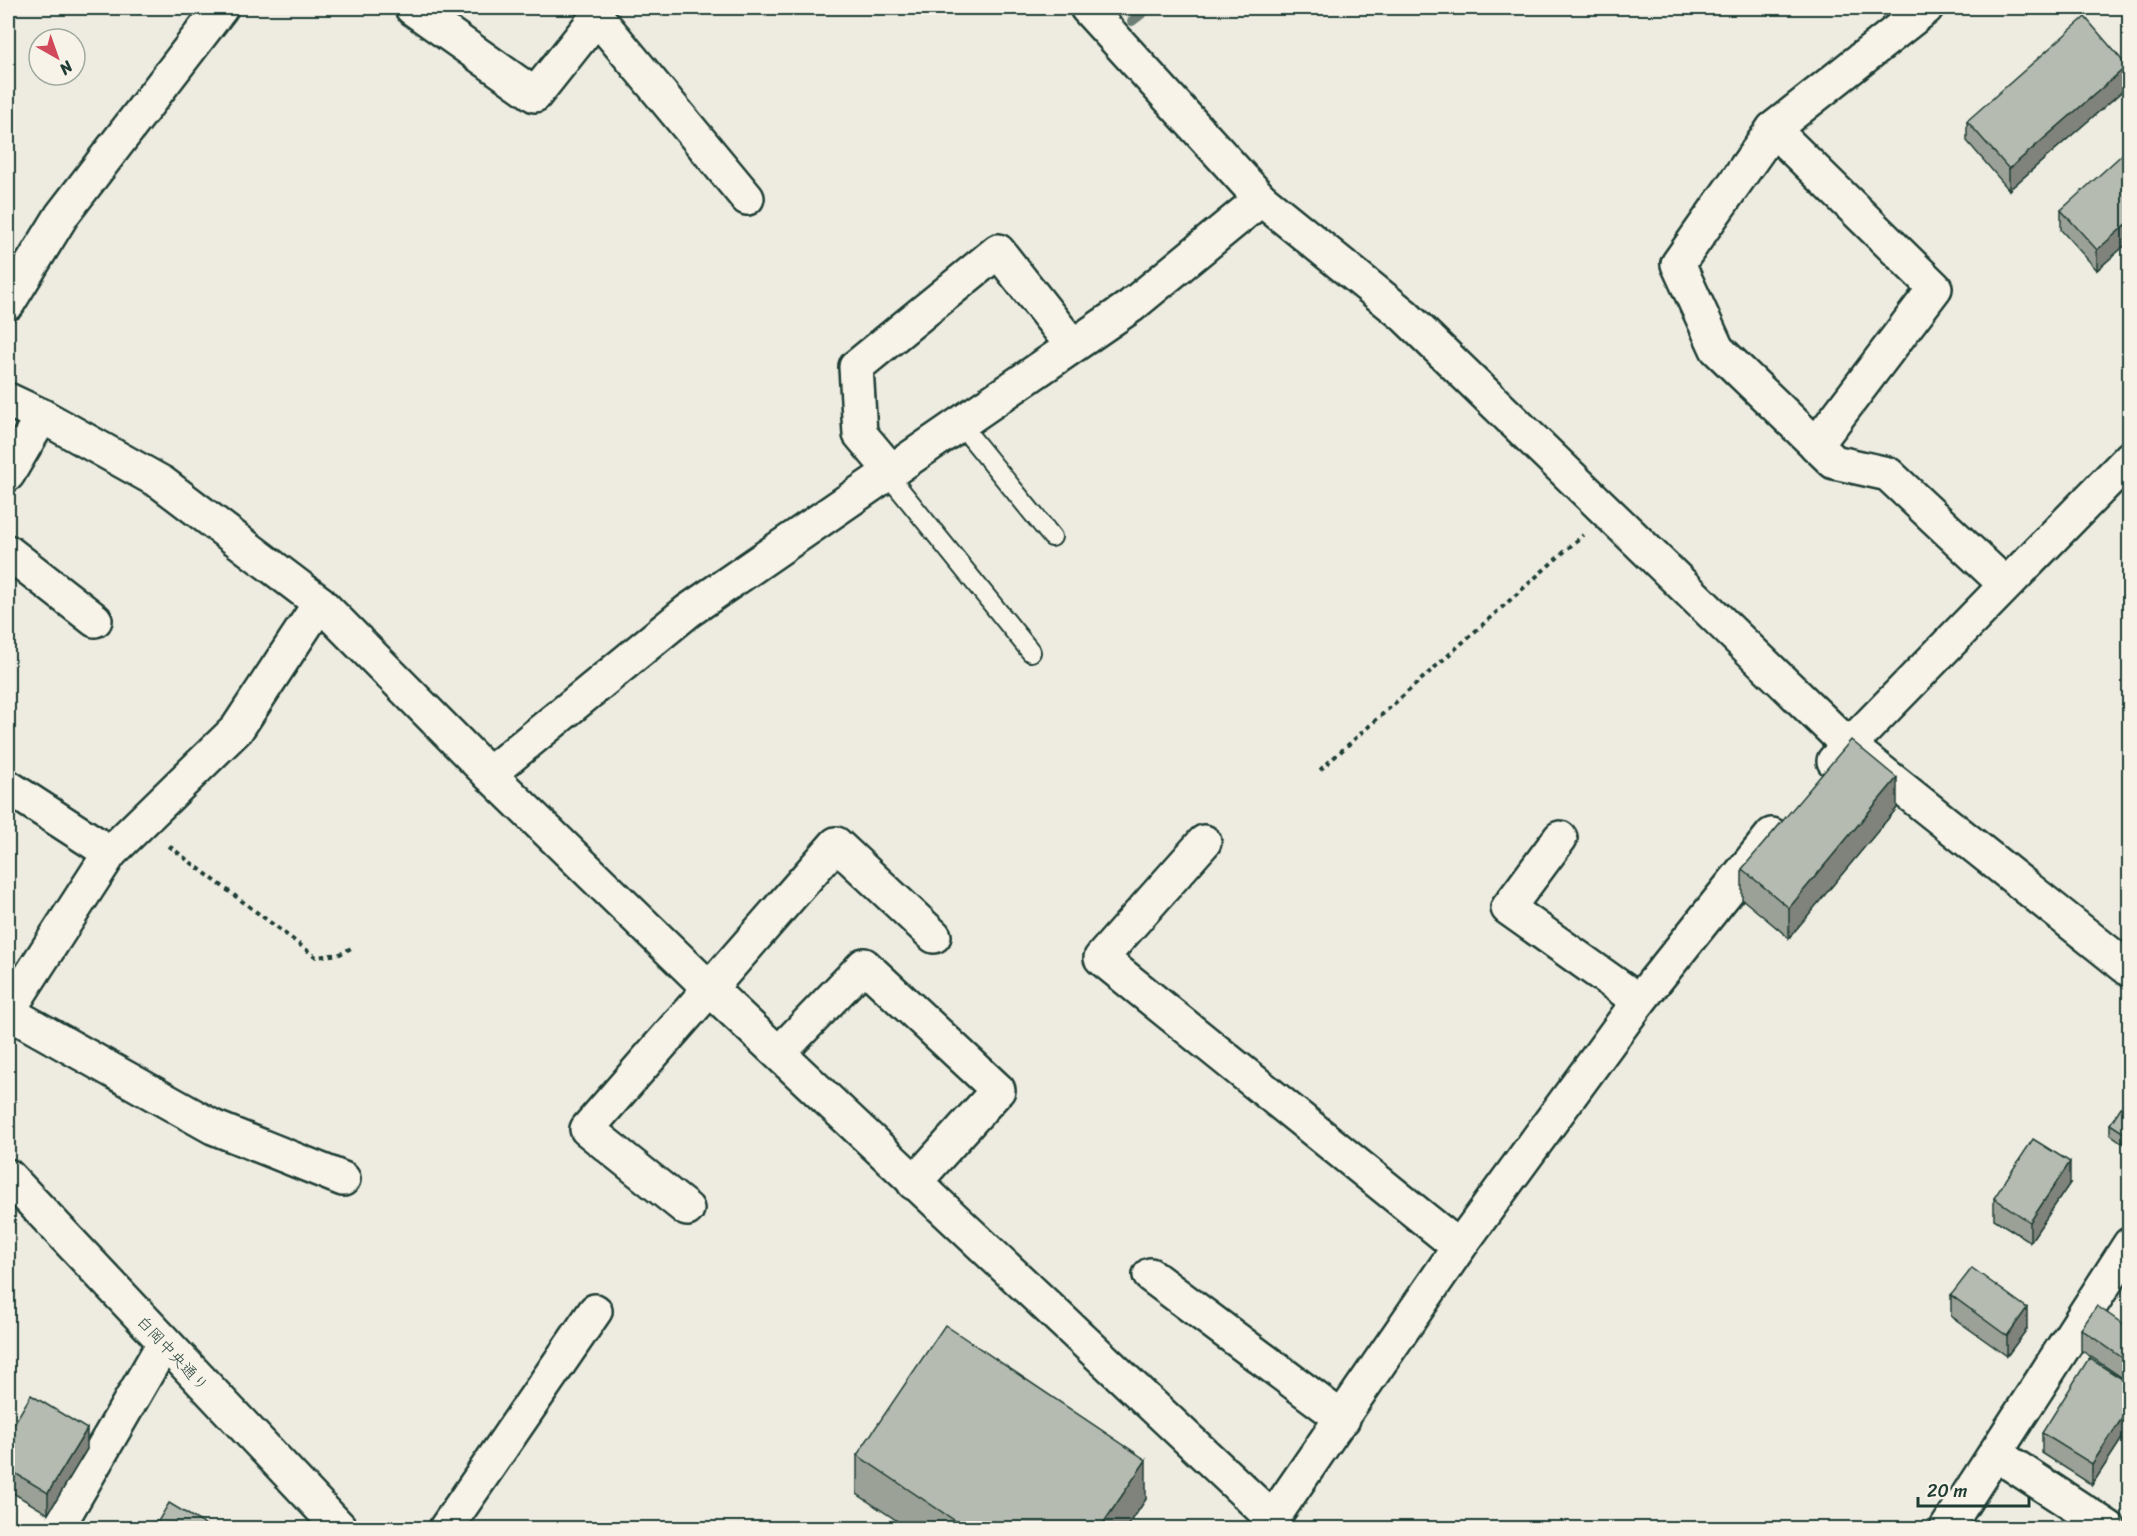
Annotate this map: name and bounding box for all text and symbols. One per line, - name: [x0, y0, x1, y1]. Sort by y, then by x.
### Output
- north arrow: [27, 27, 87, 87]
- text: N: [52, 53, 81, 83]
- street label: 白岡中央通り: [129, 1308, 216, 1398]
- scale bar: [1918, 1470, 2029, 1508]
- text: 20 m: [1927, 1475, 1967, 1507]

